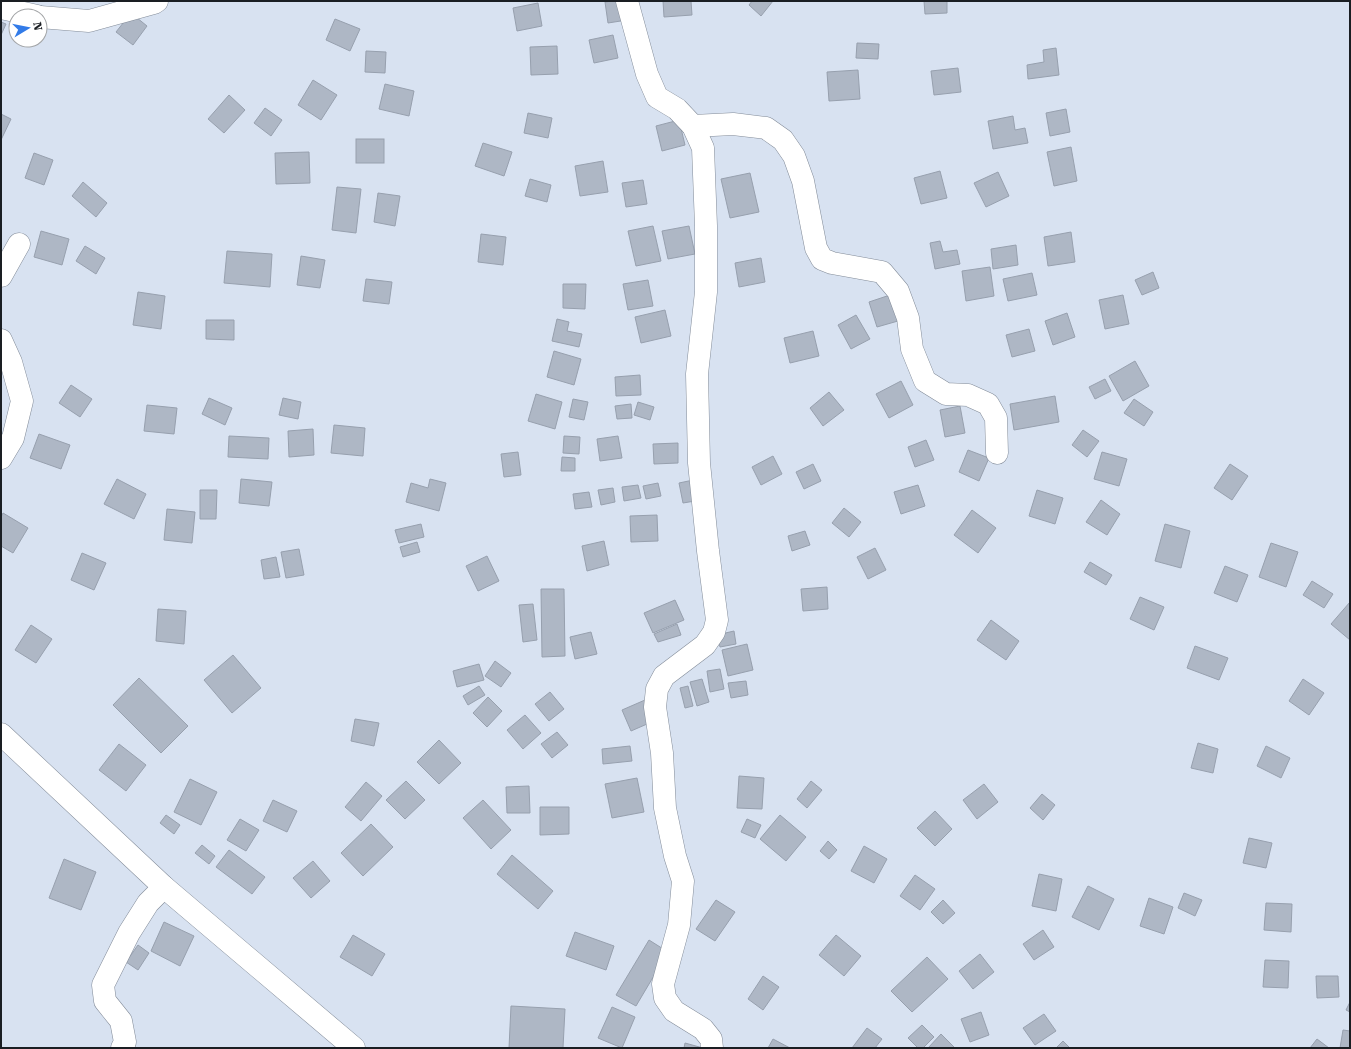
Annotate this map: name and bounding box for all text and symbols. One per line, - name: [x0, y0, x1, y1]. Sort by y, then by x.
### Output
- north arrow: [8, 8, 48, 48]
- text: N: [30, 21, 45, 32]

